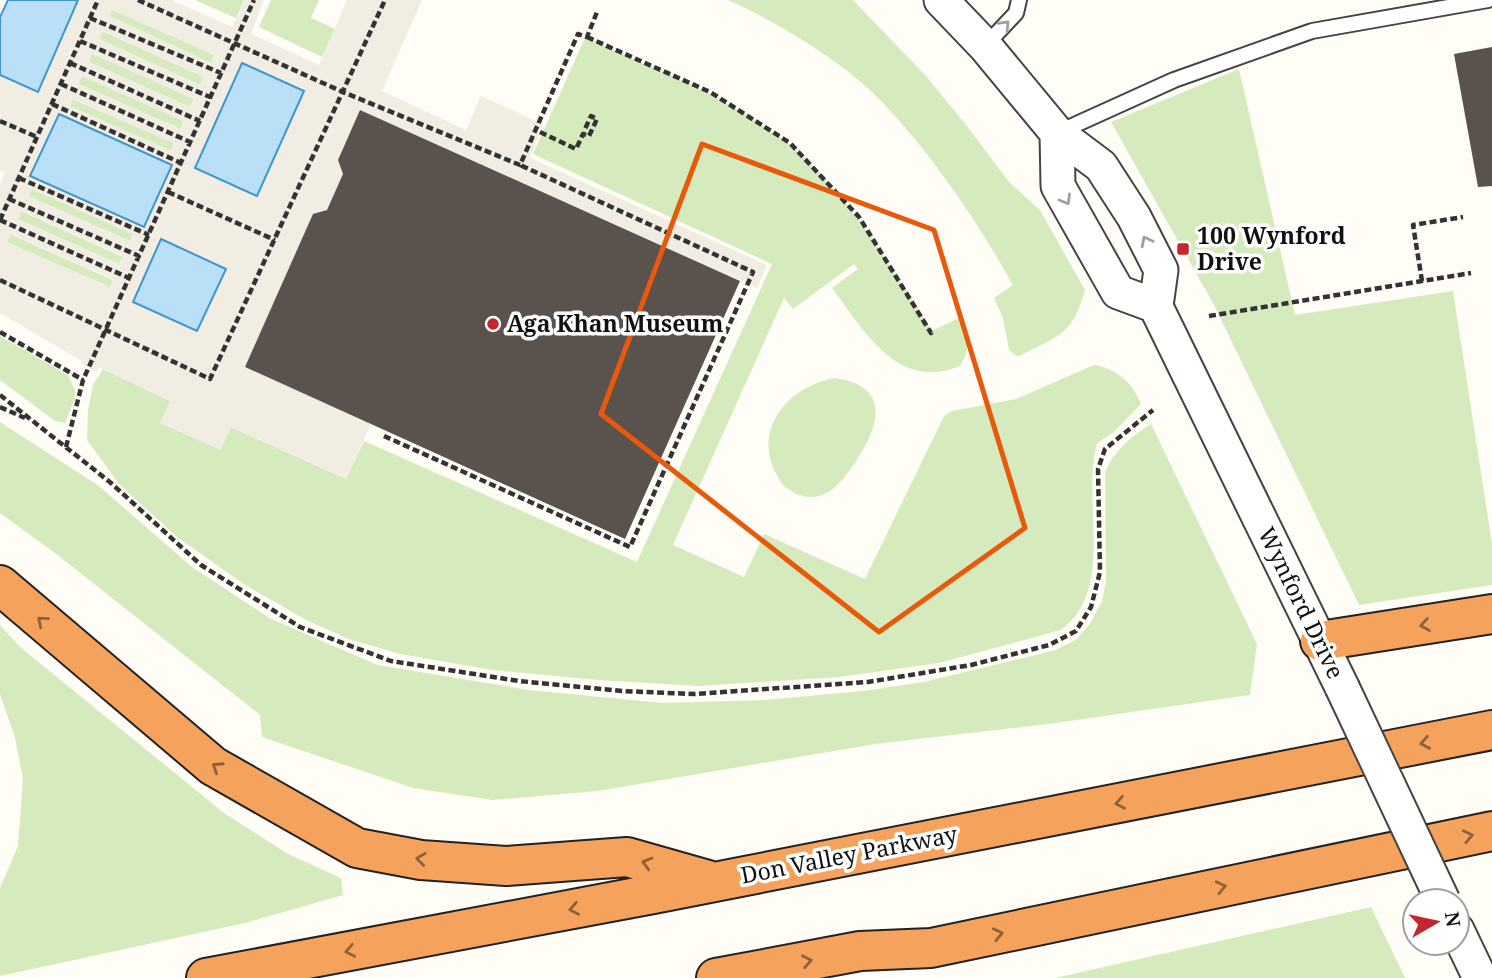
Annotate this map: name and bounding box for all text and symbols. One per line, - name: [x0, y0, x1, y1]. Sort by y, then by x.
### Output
- one-way arrow: [997, 20, 1010, 33]
- one-way arrow: [1058, 192, 1071, 205]
- place label: 100 Wynford Drive: [1197, 219, 1346, 277]
- one-way arrow: [1141, 236, 1155, 248]
- marker: 100 Wynford Drive: [1175, 241, 1191, 257]
- place label: Aga Khan Museum: [507, 307, 724, 339]
- marker: Aga Khan Museum: [485, 316, 501, 332]
- street label: Wynford Drive: [1251, 521, 1352, 684]
- one-way arrow: [37, 617, 50, 629]
- one-way arrow: [1419, 617, 1430, 632]
- one-way arrow: [1419, 735, 1431, 750]
- one-way arrow: [211, 762, 224, 775]
- one-way arrow: [1114, 794, 1126, 809]
- street label: Don Valley Parkway: [738, 817, 960, 891]
- one-way arrow: [1462, 830, 1474, 845]
- one-way arrow: [415, 852, 427, 867]
- one-way arrow: [642, 857, 654, 872]
- one-way arrow: [1215, 881, 1227, 896]
- north arrow: [1401, 887, 1471, 957]
- one-way arrow: [568, 901, 580, 916]
- text: N: [1439, 910, 1467, 929]
- one-way arrow: [992, 927, 1004, 942]
- one-way arrow: [344, 943, 356, 958]
- one-way arrow: [801, 954, 813, 969]

